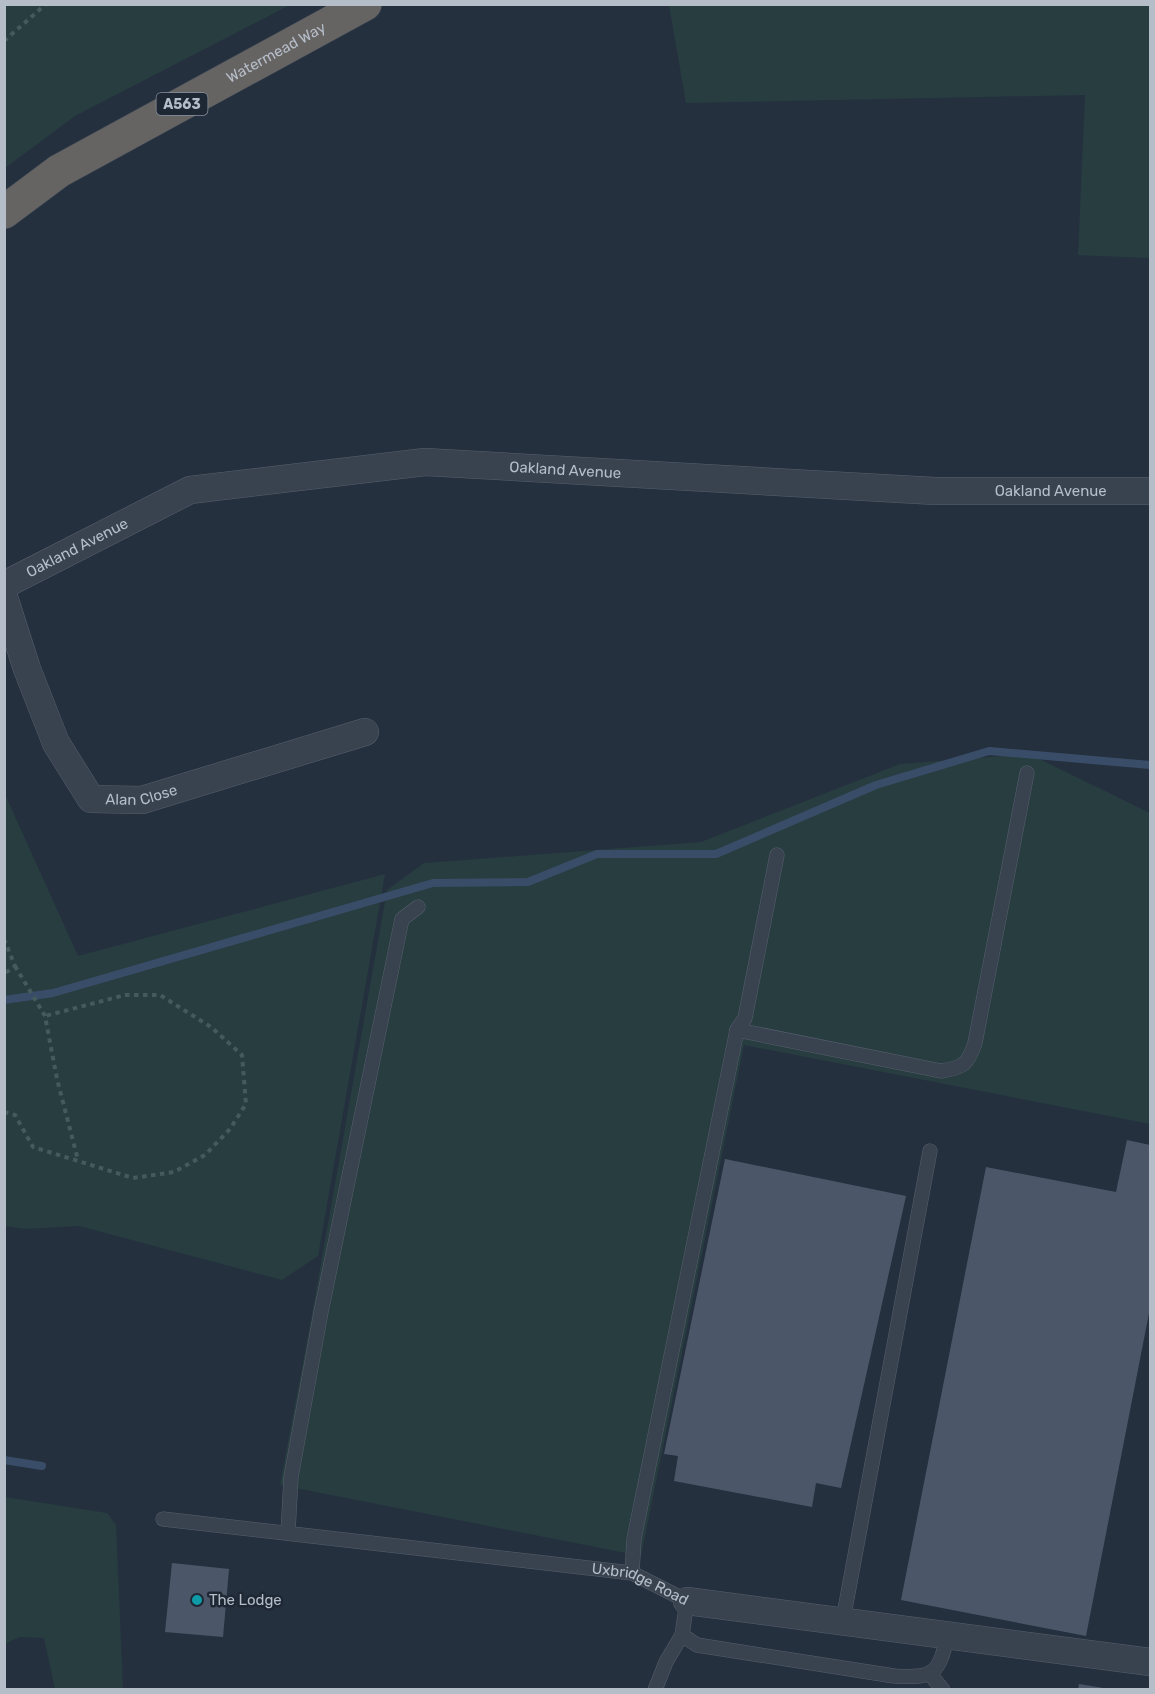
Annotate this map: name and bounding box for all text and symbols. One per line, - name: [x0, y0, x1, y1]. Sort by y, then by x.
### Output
- street label: Watermead Way: [223, 18, 329, 87]
- road number: A563: [156, 93, 207, 115]
- street label: Oakland Avenue: [509, 458, 622, 482]
- street label: Oakland Avenue: [995, 482, 1107, 500]
- street label: Oakland Avenue: [23, 514, 131, 581]
- street label: Alan Close: [105, 781, 179, 809]
- street label: Uxbridge Road: [591, 1559, 691, 1609]
- place label: The Lodge: [209, 1591, 282, 1609]
- marker: The Lodge: [190, 1593, 204, 1607]

